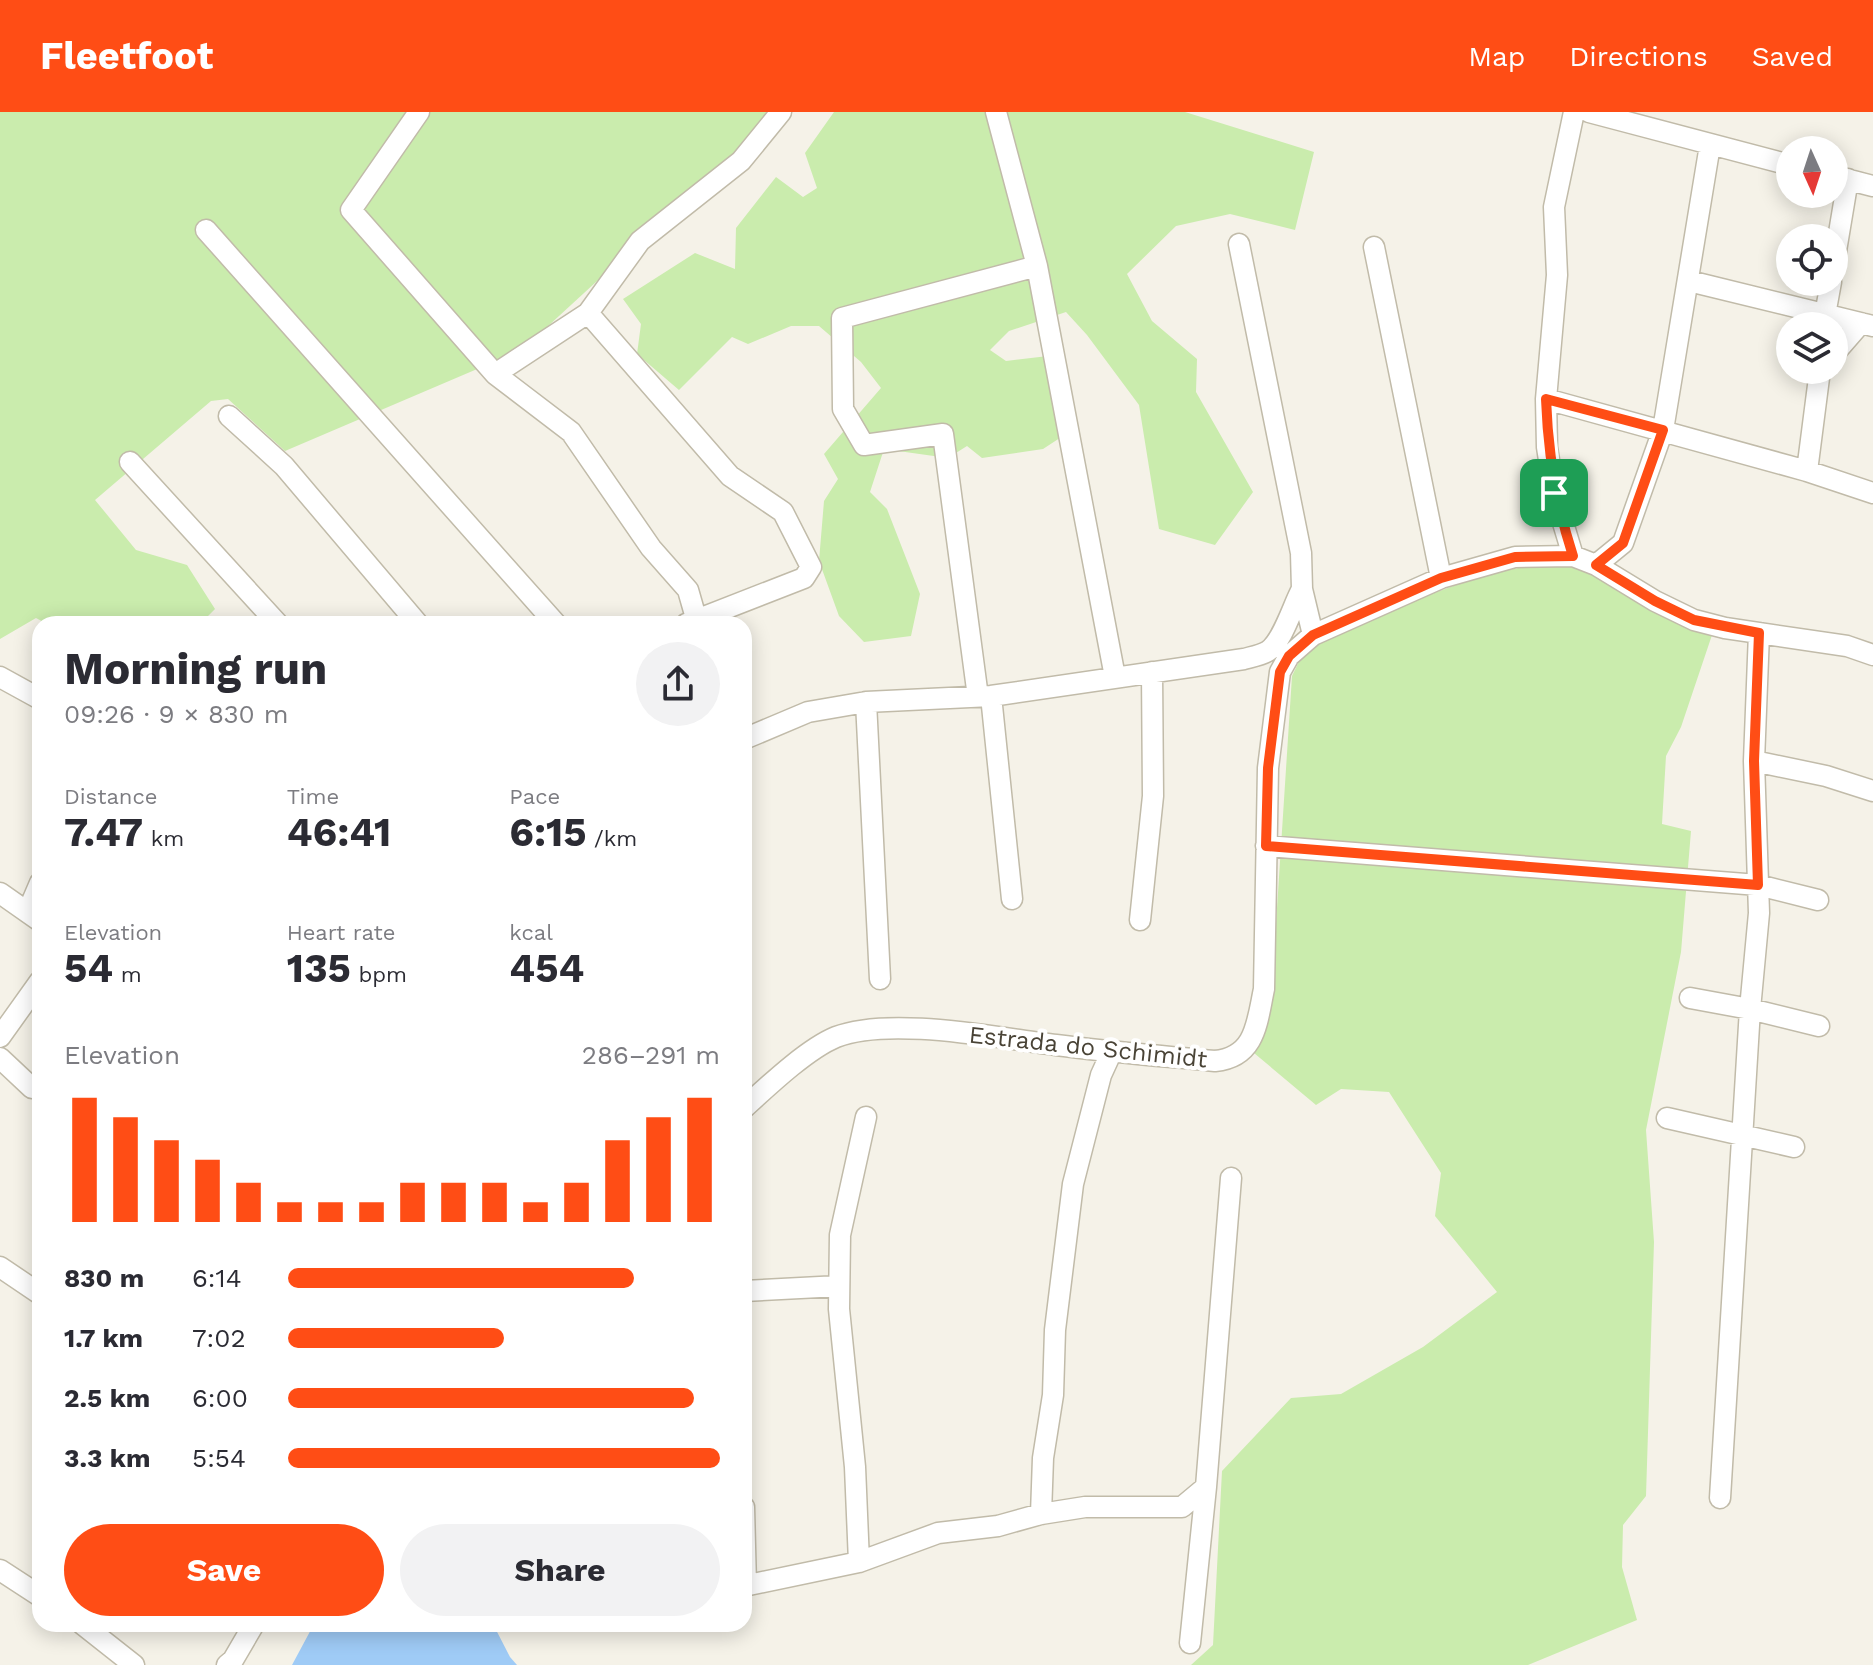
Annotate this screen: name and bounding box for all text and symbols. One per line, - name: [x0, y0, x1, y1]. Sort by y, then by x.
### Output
- text: Fleetfoot: [40, 34, 213, 78]
- text: Map: [1468, 40, 1525, 73]
- text: Directions: [1569, 40, 1708, 73]
- text: Saved: [1752, 40, 1833, 73]
- north arrow: [1776, 136, 1848, 208]
- map controls: [1776, 136, 1848, 384]
- button: locate: [1776, 224, 1848, 296]
- button: layers: [1776, 312, 1848, 384]
- pin: [1520, 459, 1588, 527]
- icon: arrive: [1532, 471, 1576, 515]
- button: share: [636, 642, 720, 726]
- text: Morning run: [64, 643, 327, 695]
- text: 09:26 · 9 × 830 m: [64, 699, 288, 729]
- text: Distance: [64, 784, 158, 809]
- text: Time: [287, 784, 339, 809]
- text: Pace: [509, 784, 560, 809]
- text: 7.47: [64, 809, 143, 856]
- text: 46:41: [287, 809, 391, 856]
- text: 6:15: [509, 809, 587, 856]
- text: km: [143, 826, 184, 851]
- text: /km: [587, 826, 637, 851]
- text: Elevation: [64, 920, 162, 945]
- text: Heart rate: [287, 920, 395, 945]
- text: kcal: [509, 920, 553, 945]
- text: 54: [64, 945, 113, 992]
- text: 135: [287, 945, 351, 992]
- text: 454: [509, 945, 584, 992]
- text: m: [113, 962, 142, 987]
- text: bpm: [351, 962, 407, 987]
- street label: Estrada do Schimidt: [967, 1021, 1209, 1073]
- text: Elevation: [64, 1040, 180, 1070]
- text: 286–291 m: [582, 1040, 720, 1070]
- text: 830 m: [64, 1263, 144, 1293]
- text: 6:14: [192, 1263, 242, 1293]
- text: 1.7 km: [64, 1323, 143, 1353]
- text: 7:02: [192, 1323, 246, 1353]
- text: 2.5 km: [64, 1383, 150, 1413]
- text: 6:00: [192, 1383, 248, 1413]
- text: 3.3 km: [64, 1443, 150, 1473]
- text: 5:54: [192, 1443, 246, 1473]
- button: Save: [64, 1524, 384, 1616]
- button: Share: [400, 1524, 720, 1616]

